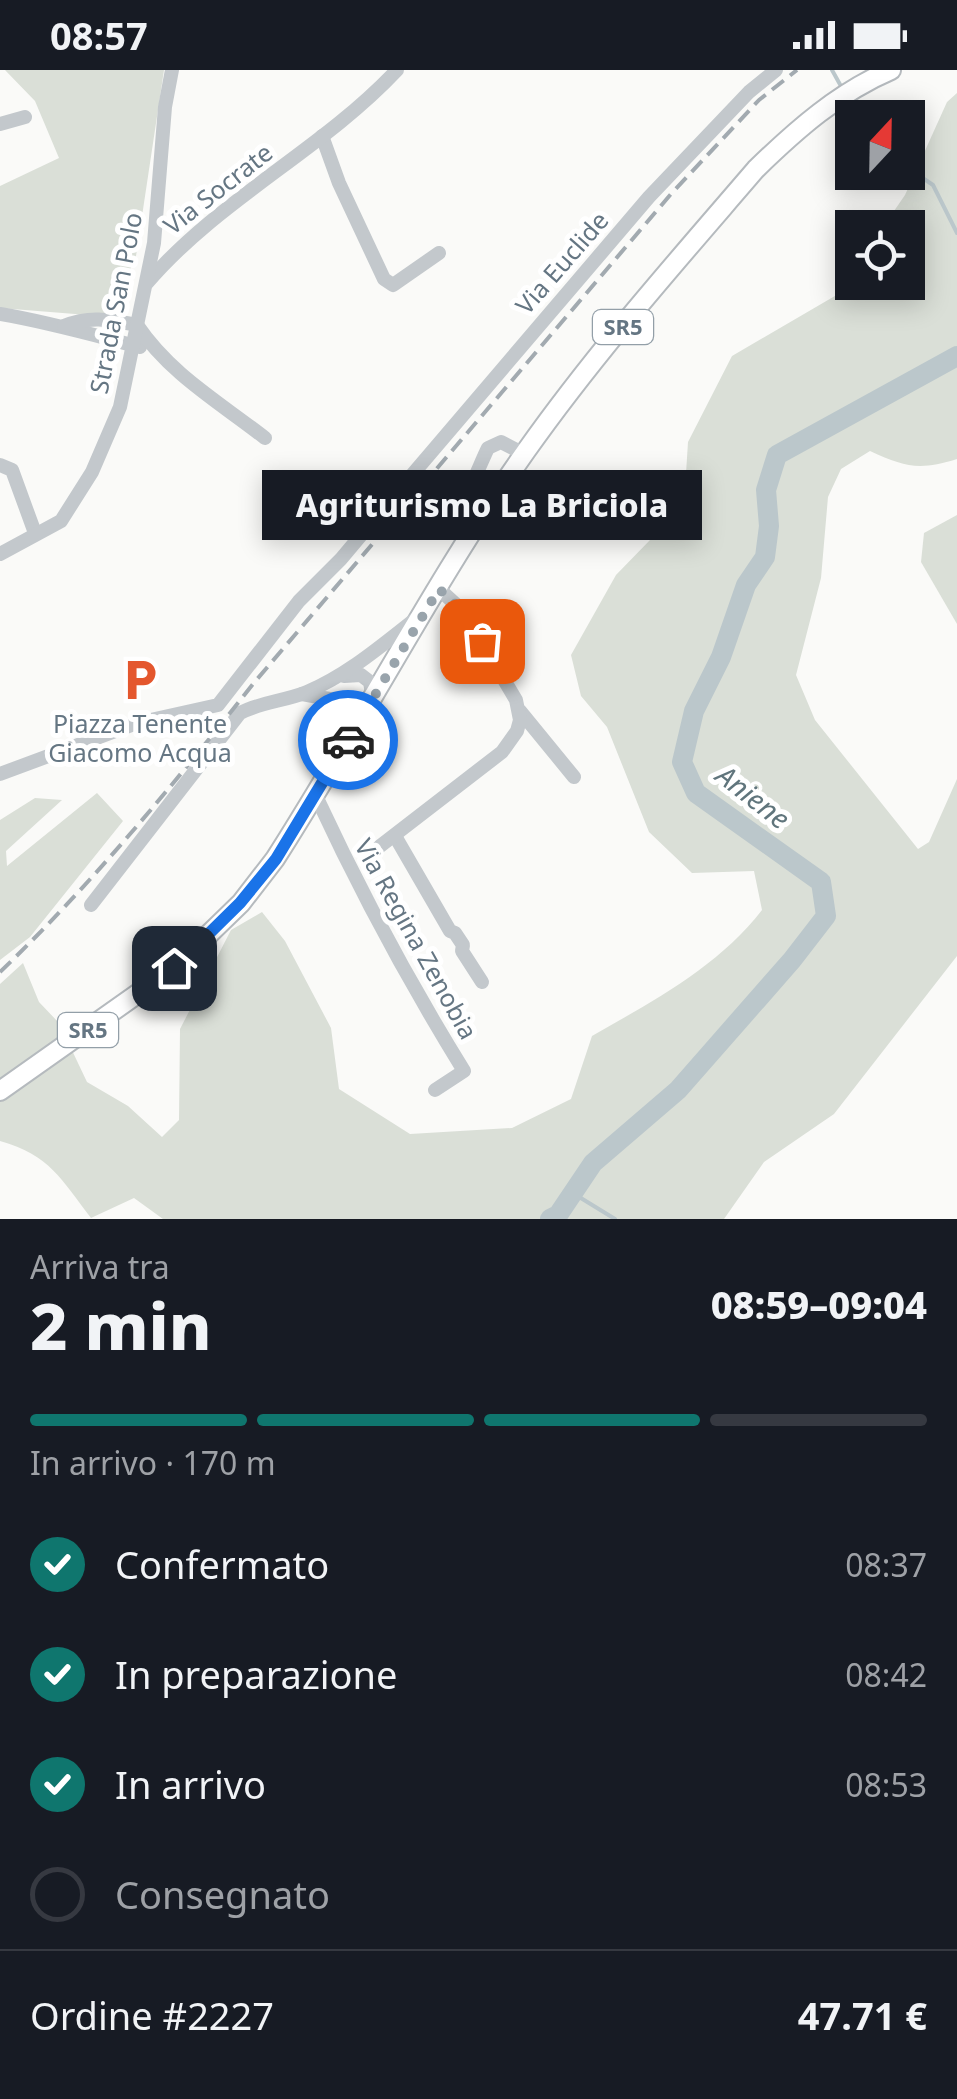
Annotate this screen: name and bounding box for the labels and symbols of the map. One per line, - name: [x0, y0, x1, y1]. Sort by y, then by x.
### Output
- north arrow: [835, 100, 925, 190]
- street label: Via Socrate: [156, 135, 279, 242]
- street label: Via Euclide: [507, 204, 615, 321]
- street label: Strada San Polo: [81, 209, 149, 396]
- road number: SR5: [593, 310, 653, 344]
- callout: Agriturismo La Briciola: [262, 471, 702, 541]
- pin: [440, 599, 525, 684]
- parking icon: Piazza Tenente Giacomo Acqua: [116, 656, 164, 704]
- courier: [298, 690, 398, 790]
- place label: Piazza Tenente Giacomo Acqua: [48, 706, 232, 769]
- water label: Aniene: [708, 754, 798, 837]
- street label: Via Regina Zenobia: [348, 832, 486, 1045]
- pin: [132, 926, 217, 1011]
- road number: SR5: [58, 1013, 118, 1047]

